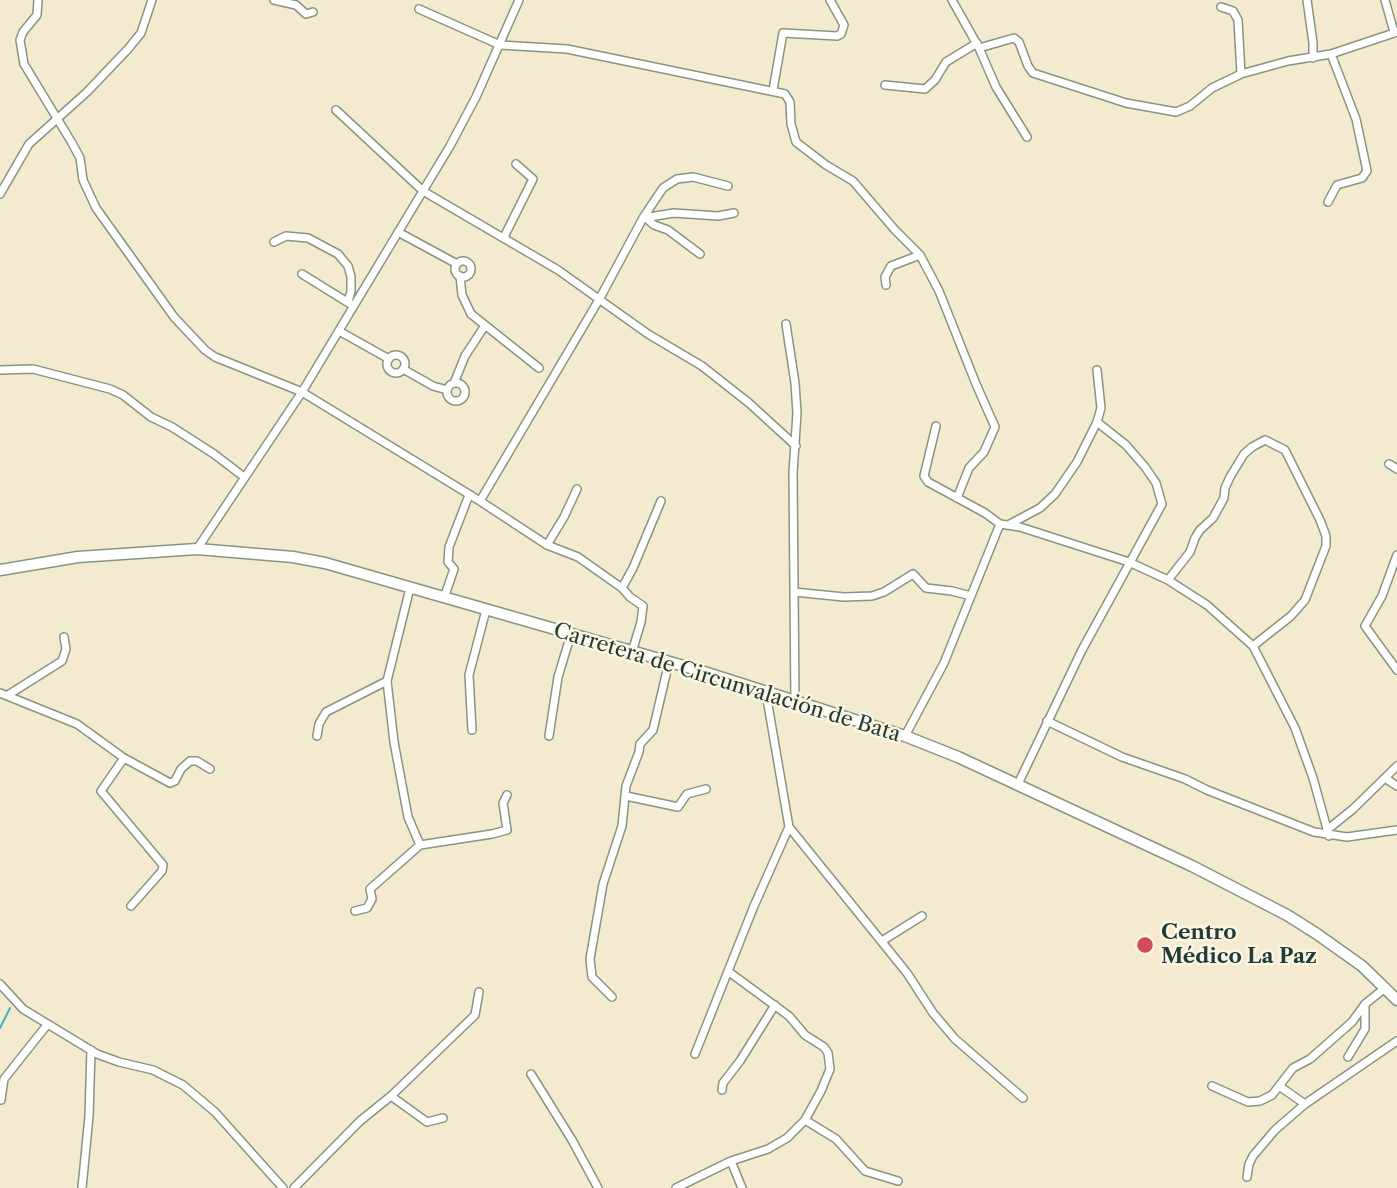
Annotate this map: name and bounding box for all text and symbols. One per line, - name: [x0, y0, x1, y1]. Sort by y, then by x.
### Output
- street label: Carretera de Circunvalación de Bata: [550, 618, 904, 748]
- place label: Centro Médico La Paz: [1161, 920, 1317, 970]
- marker: Centro Médico La Paz: [1135, 935, 1155, 955]

